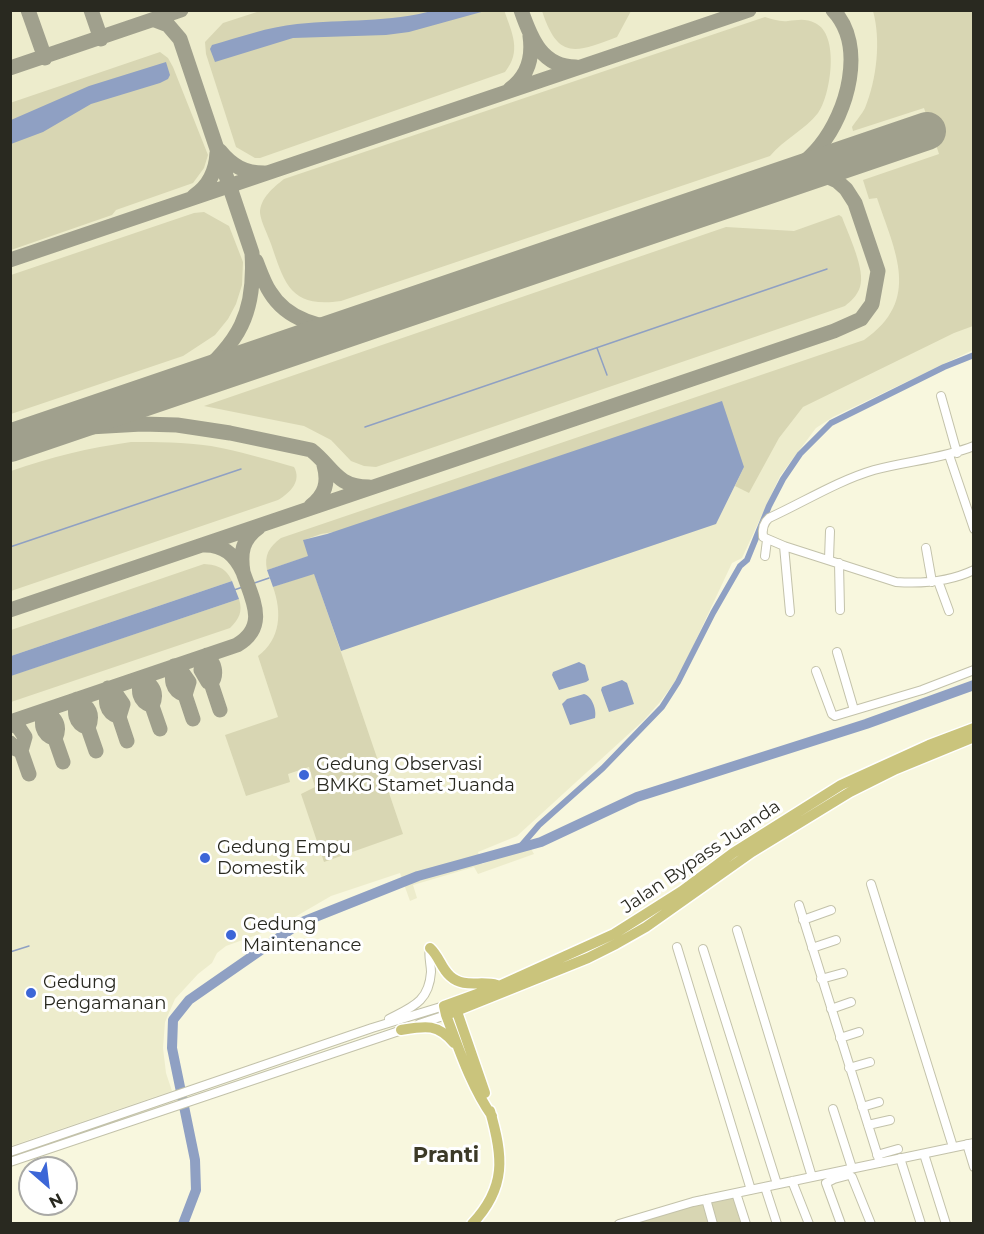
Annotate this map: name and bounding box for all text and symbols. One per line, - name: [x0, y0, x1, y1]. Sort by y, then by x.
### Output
- place label: Gedung Observasi BMKG Stamet Juanda: [316, 754, 515, 796]
- marker: Gedung Observasi BMKG Stamet Juanda: [297, 768, 311, 782]
- street label: Jalan Bypass Juanda: [617, 796, 785, 918]
- place label: Gedung Empu Domestik: [217, 837, 351, 880]
- marker: Gedung Empu Domestik: [198, 851, 212, 865]
- place label: Gedung Maintenance: [243, 914, 361, 956]
- marker: Gedung Maintenance: [224, 928, 238, 942]
- place label: Gedung Pengamanan: [43, 972, 166, 1014]
- marker: Gedung Pengamanan: [24, 986, 38, 1000]
- district label: Pranti: [413, 1143, 479, 1169]
- north arrow: [18, 1156, 78, 1216]
- text: N: [46, 1189, 66, 1212]

